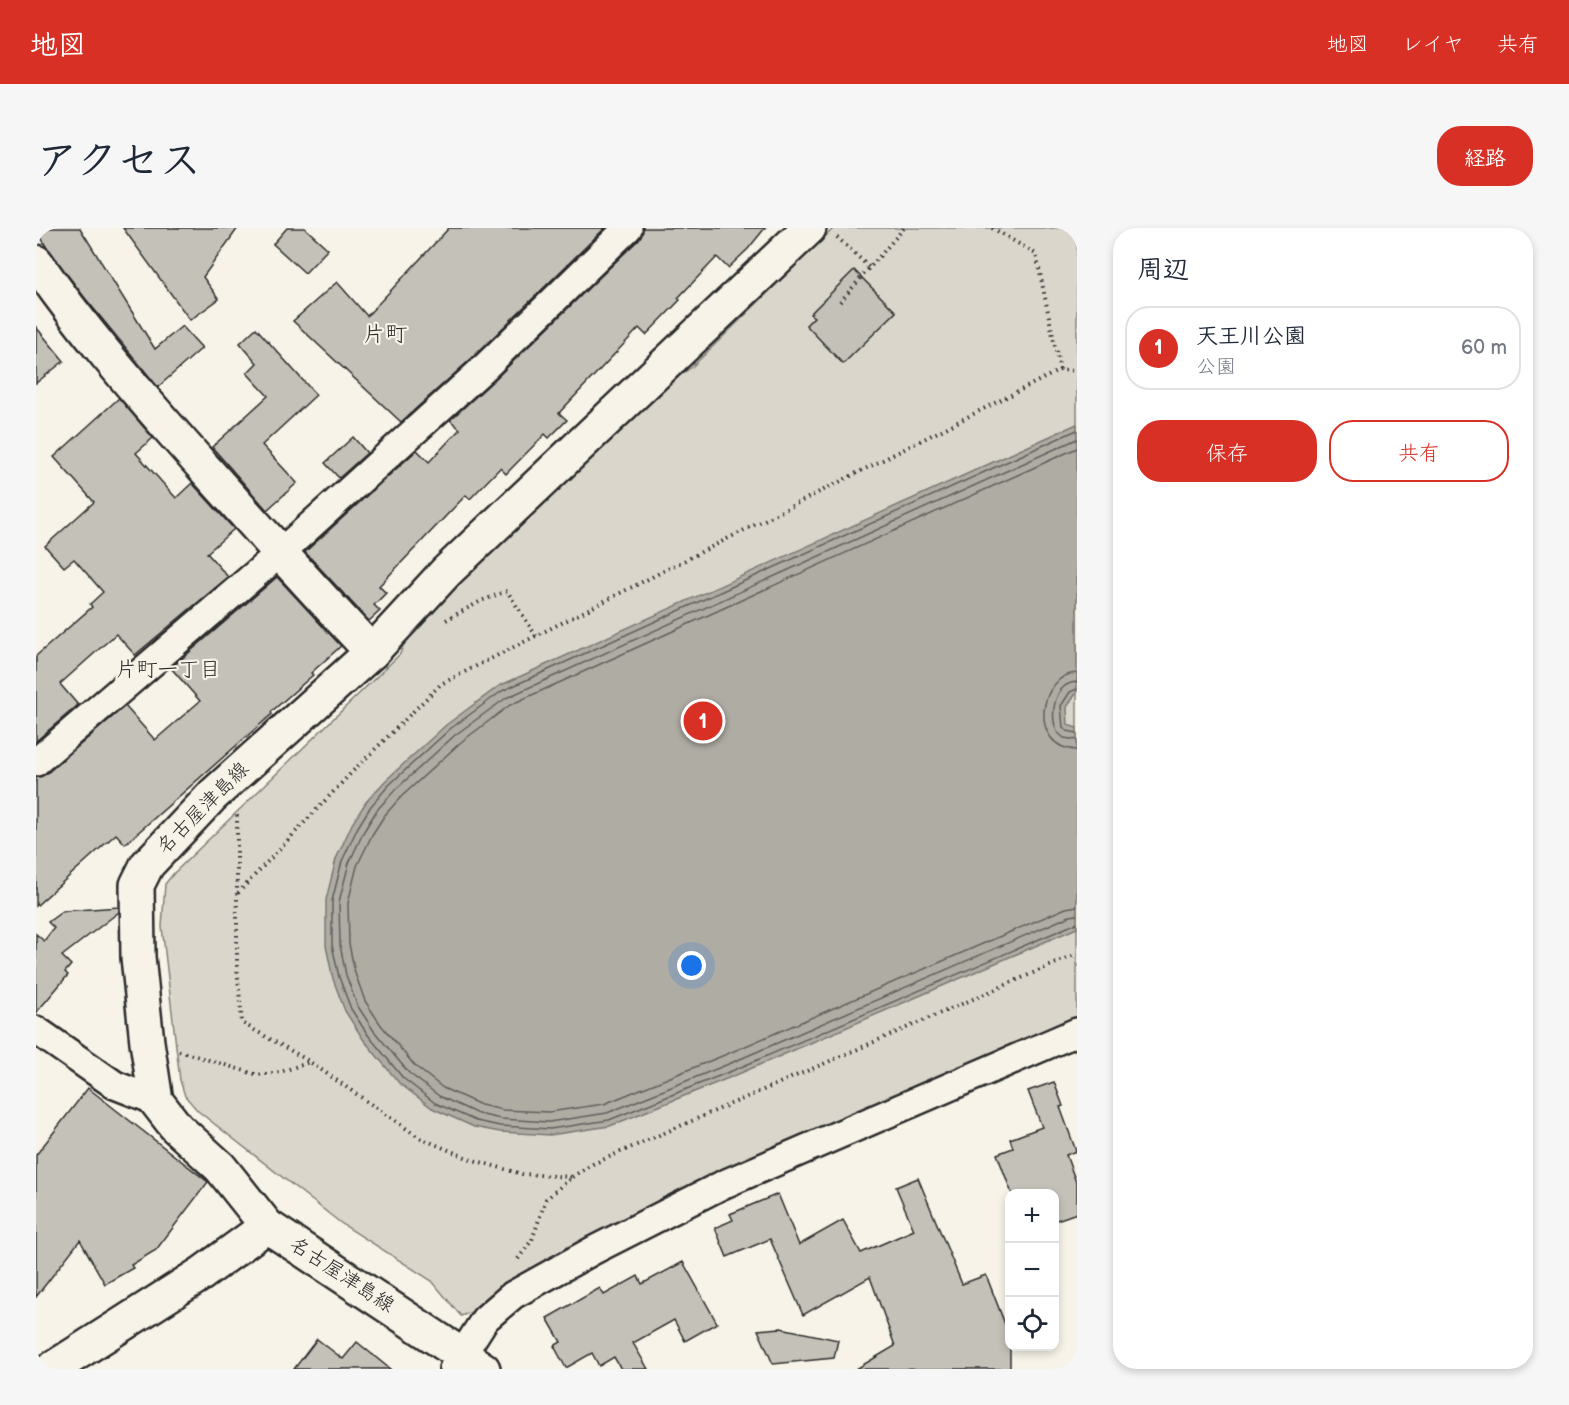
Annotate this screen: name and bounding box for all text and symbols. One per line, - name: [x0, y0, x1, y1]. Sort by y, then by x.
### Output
- text: 地図: [30, 29, 86, 62]
- text: 地図: [1327, 32, 1369, 57]
- text: レイヤ: [1402, 32, 1464, 57]
- text: 共有: [1497, 32, 1539, 57]
- button: 経路: [1437, 126, 1533, 186]
- text: アクセス: [36, 136, 201, 187]
- text: 周辺: [1137, 255, 1189, 286]
- district label: 片町: [363, 321, 407, 348]
- text: 天王川公園: [1196, 323, 1306, 350]
- text: 1: [1154, 336, 1163, 360]
- text: 60 m: [1461, 336, 1507, 360]
- text: 公園: [1196, 355, 1236, 379]
- button: 保存: [1137, 420, 1317, 482]
- button: 共有: [1329, 420, 1509, 482]
- district label: 片町一丁目: [116, 657, 221, 682]
- pin: 1: [684, 698, 722, 744]
- street label: 名古屋津島線: [152, 757, 254, 859]
- your location: [677, 951, 706, 980]
- map controls: [1005, 1189, 1059, 1351]
- button: +: [1005, 1189, 1059, 1243]
- street label: 名古屋津島線: [285, 1232, 399, 1318]
- button: −: [1005, 1243, 1059, 1297]
- button: locate: [1005, 1297, 1059, 1351]

